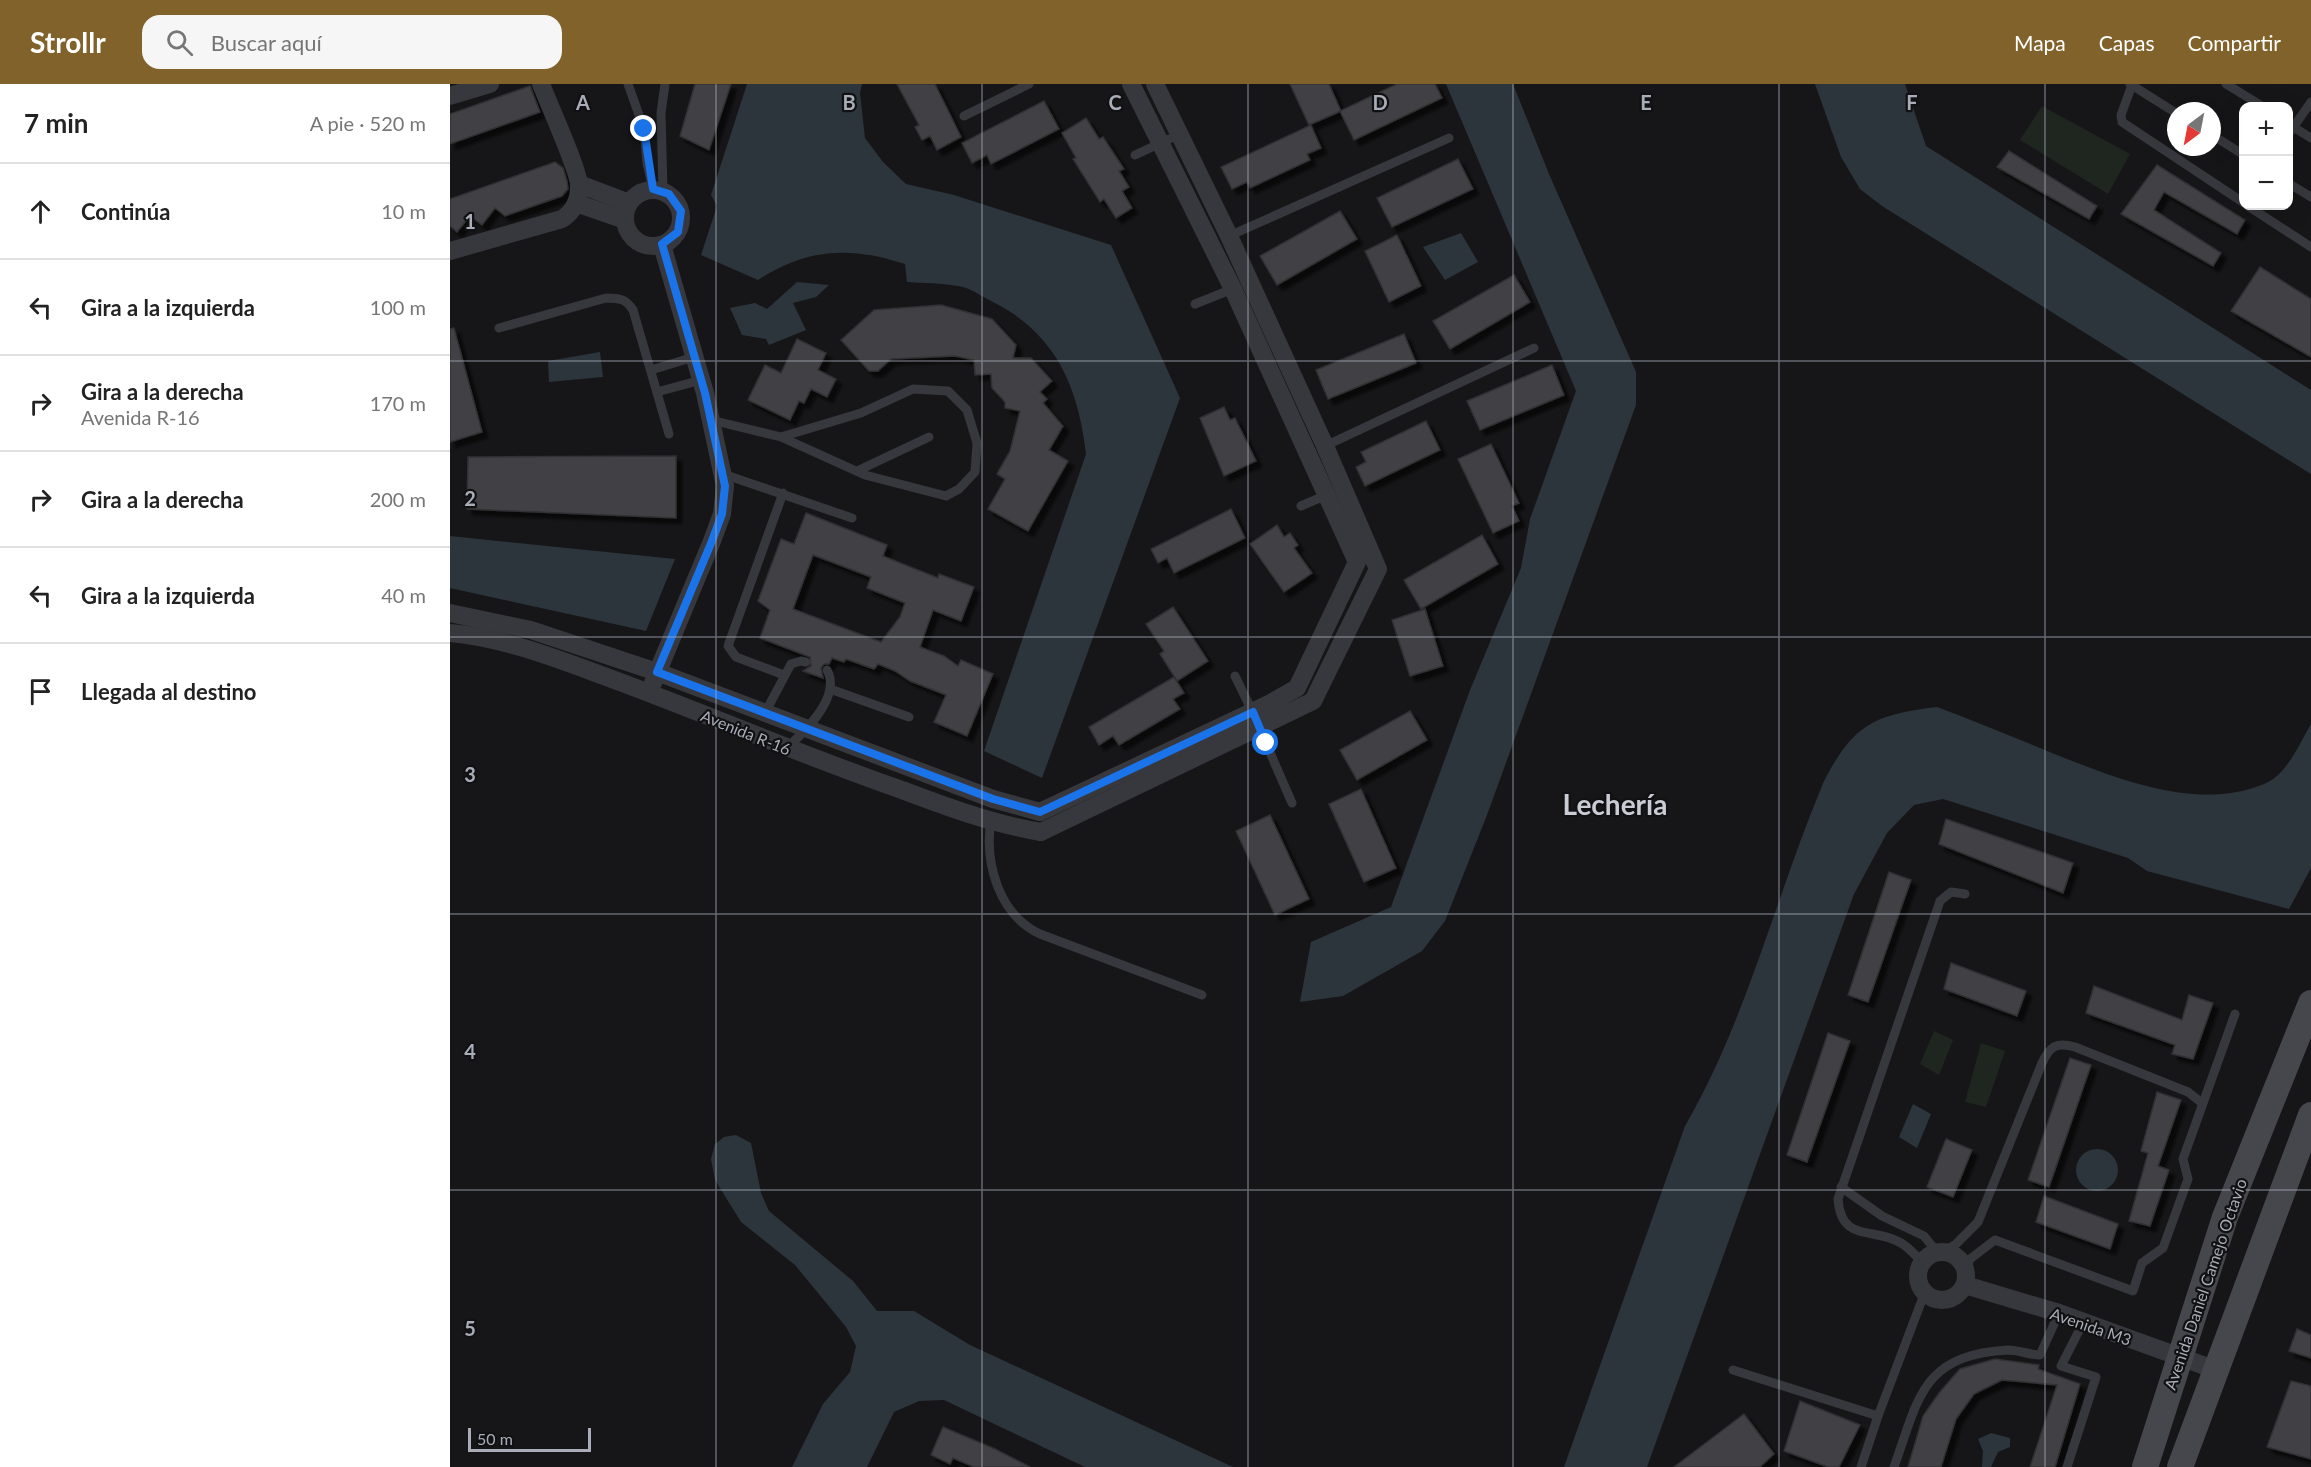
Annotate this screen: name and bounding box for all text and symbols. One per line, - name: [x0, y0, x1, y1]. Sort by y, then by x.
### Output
- search box: [142, 15, 562, 69]
- text: Strollr: [30, 25, 106, 59]
- icon: search: [163, 26, 196, 59]
- text: Buscar aquí: [211, 29, 322, 56]
- text: Mapa: [2014, 30, 2066, 55]
- text: Capas: [2099, 30, 2155, 55]
- text: Compartir: [2188, 30, 2281, 55]
- text: A: [575, 90, 590, 114]
- text: B: [842, 90, 856, 114]
- text: C: [1108, 90, 1122, 114]
- text: D: [1372, 90, 1388, 114]
- text: E: [1640, 90, 1652, 114]
- text: F: [1906, 90, 1918, 114]
- north arrow: [2167, 102, 2221, 156]
- map controls: [2239, 102, 2293, 210]
- button: +: [2239, 102, 2293, 156]
- text: 7 min: [24, 107, 88, 139]
- text: A pie · 520 m: [310, 111, 426, 135]
- route end: [630, 115, 656, 141]
- button: −: [2239, 156, 2293, 210]
- icon: ahead: [24, 195, 57, 228]
- text: Continúa: [81, 198, 170, 225]
- text: 10 m: [381, 199, 426, 223]
- text: 1: [464, 209, 476, 233]
- icon: left: [24, 291, 57, 324]
- text: Gira a la izquierda: [81, 294, 255, 321]
- text: 100 m: [370, 295, 426, 319]
- text: Gira a la derecha: [81, 378, 244, 405]
- icon: right: [24, 387, 57, 420]
- text: 170 m: [370, 391, 426, 415]
- text: Avenida R-16: [81, 405, 200, 429]
- icon: right: [24, 483, 57, 516]
- text: Gira a la derecha: [81, 486, 244, 513]
- text: 2: [464, 486, 476, 510]
- text: 200 m: [370, 487, 426, 511]
- icon: left: [24, 579, 57, 612]
- text: Gira a la izquierda: [81, 582, 255, 609]
- text: 40 m: [381, 583, 426, 607]
- icon: arrive: [24, 675, 57, 708]
- text: Llegada al destino: [81, 678, 257, 705]
- street label: Avenida R-16: [698, 705, 794, 759]
- route start: [1252, 729, 1278, 755]
- text: 3: [464, 762, 476, 786]
- district label: Lechería: [1563, 787, 1667, 821]
- text: 4: [464, 1039, 476, 1063]
- street label: Avenida Daniel Camejo Octavio: [2160, 1176, 2250, 1392]
- street label: Avenida M3: [2048, 1303, 2134, 1349]
- text: 5: [464, 1316, 476, 1340]
- scale bar: [468, 1425, 591, 1452]
- text: 50 m: [477, 1429, 513, 1448]

